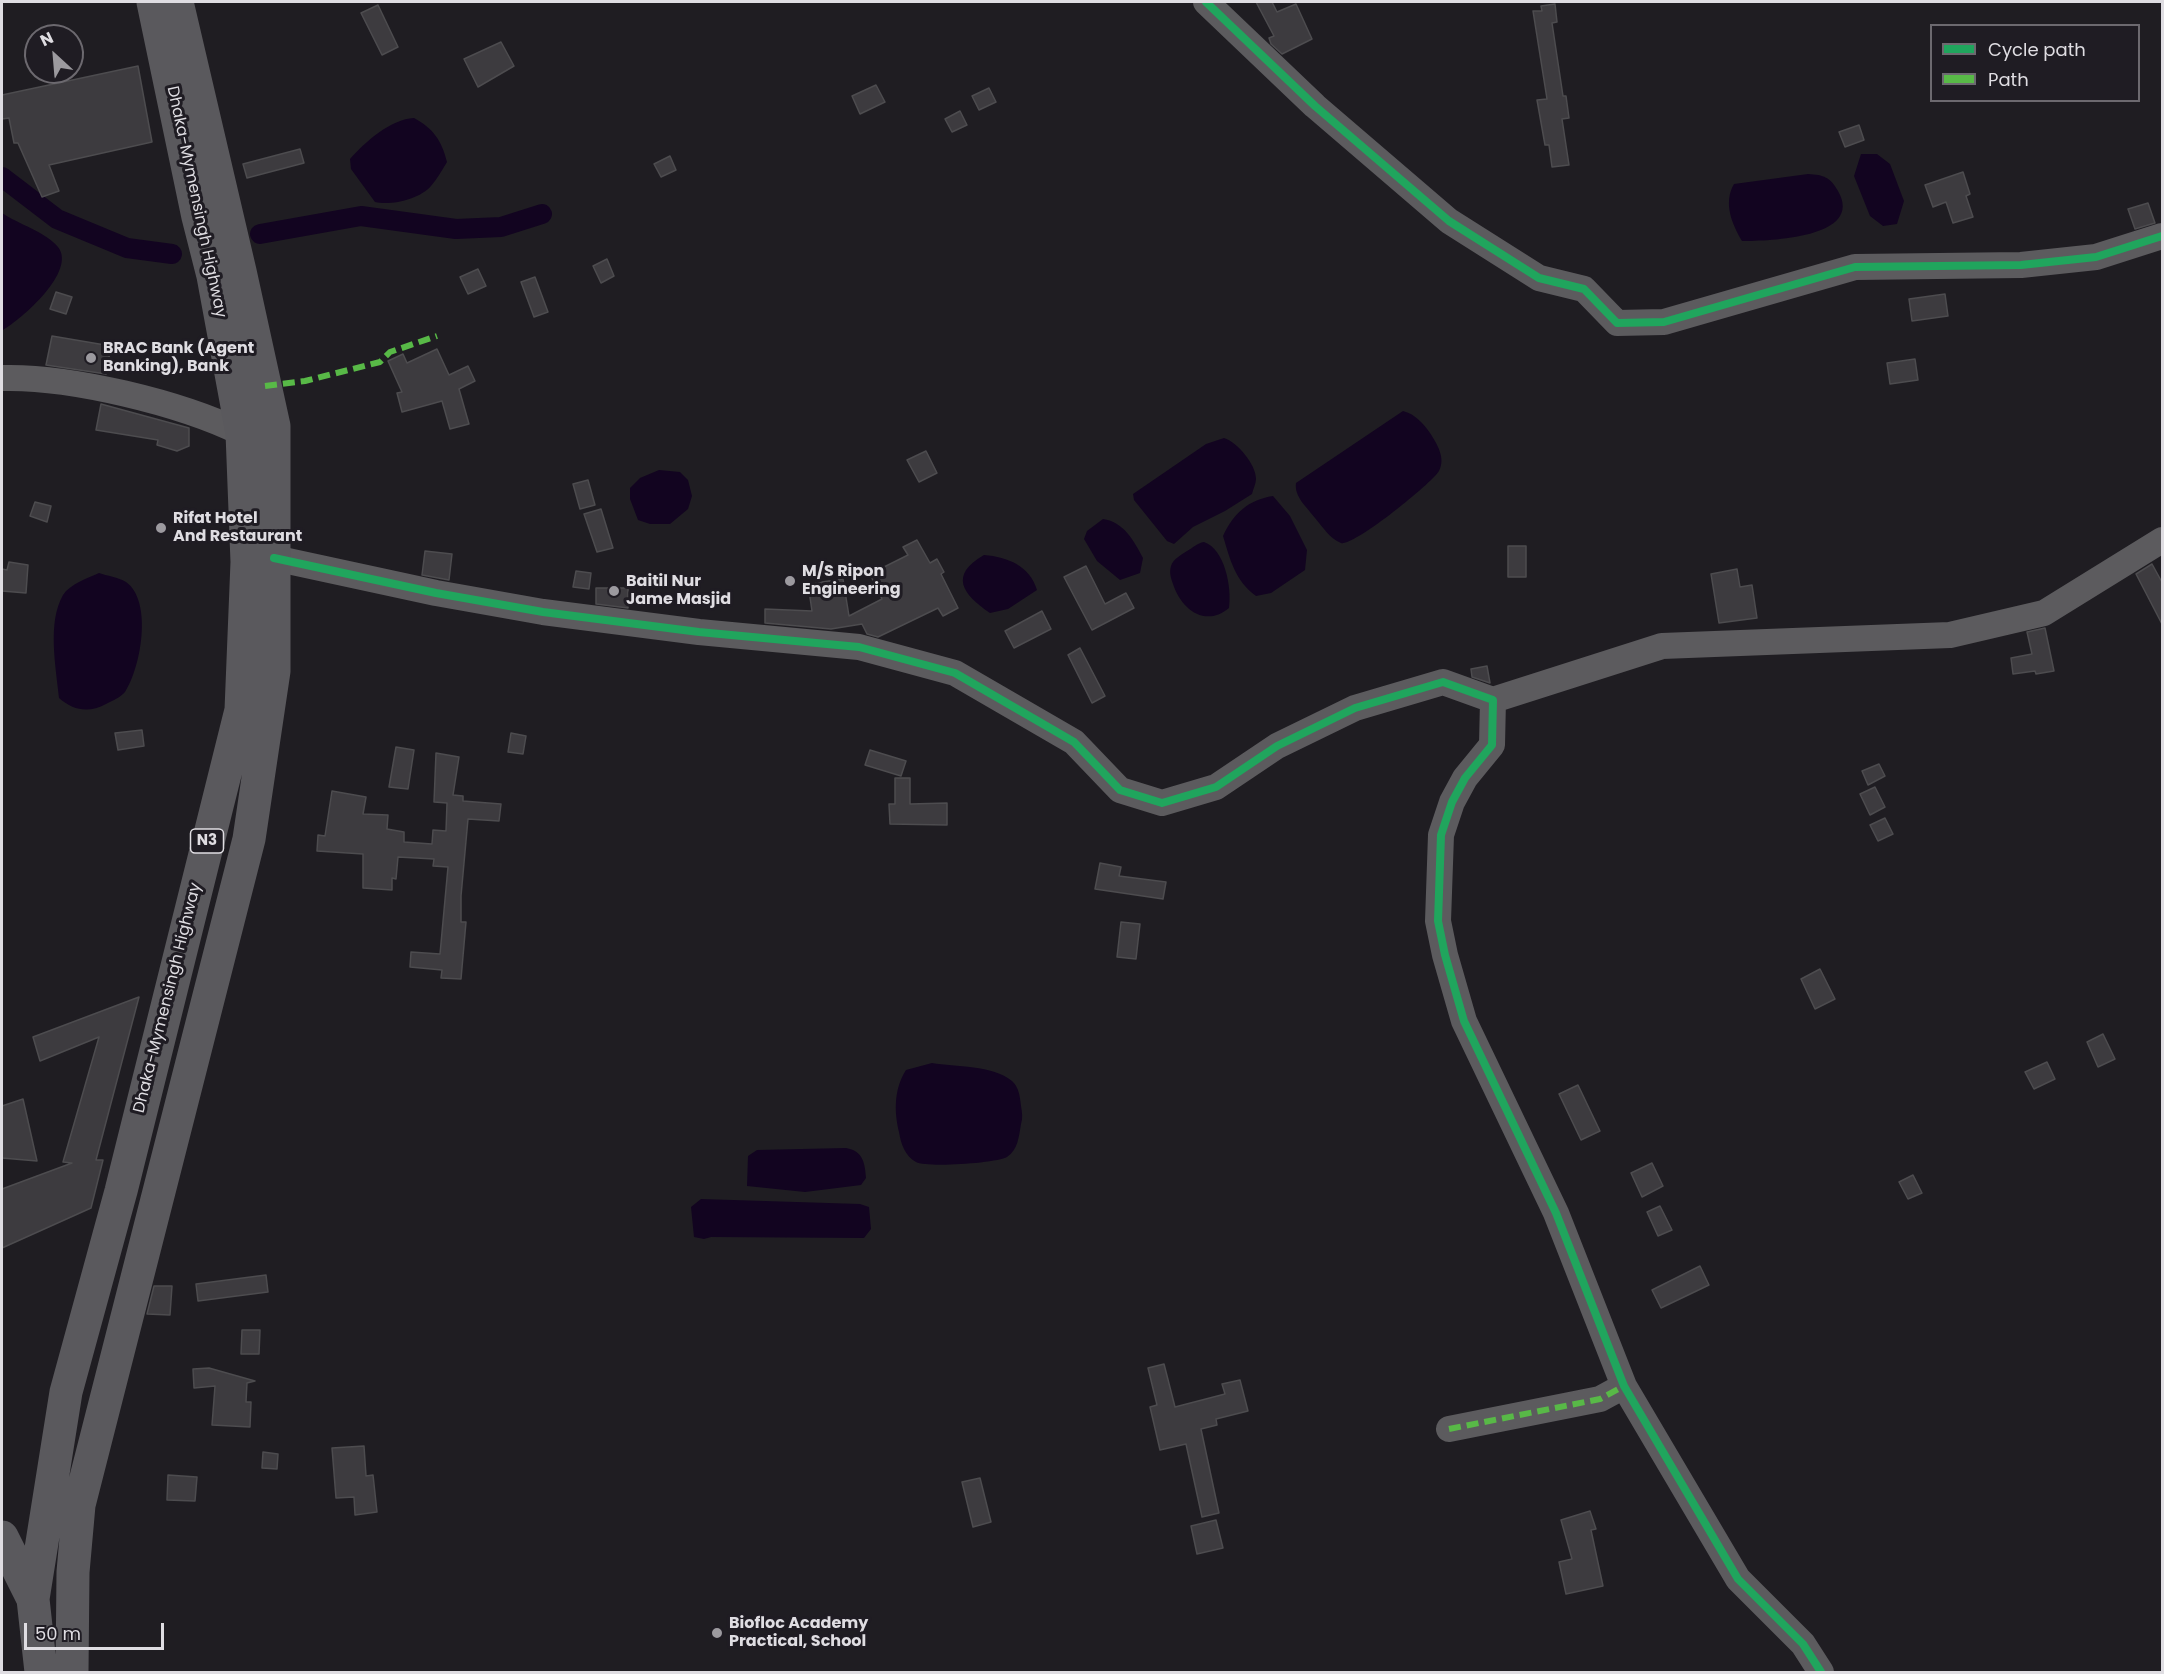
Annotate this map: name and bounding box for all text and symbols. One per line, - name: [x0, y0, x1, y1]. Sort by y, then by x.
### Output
- north arrow: [24, 24, 84, 84]
- legend: [1930, 24, 2140, 102]
- text: N: [36, 26, 57, 52]
- text: Cycle path: [1988, 37, 2086, 62]
- text: Path: [1988, 67, 2029, 92]
- street label: Dhaka-Mymensingh Highway: [162, 84, 230, 320]
- place label: BRAC Bank (Agent Banking), Bank: [103, 339, 254, 377]
- marker: BRAC Bank (Agent Banking), Bank: [84, 351, 98, 365]
- place label: Rifat Hotel And Restaurant: [173, 509, 302, 547]
- marker: Rifat Hotel And Restaurant: [154, 521, 168, 535]
- place label: M/S Ripon Engineering: [802, 562, 901, 600]
- place label: Baitil Nur Jame Masjid: [626, 572, 731, 610]
- marker: M/S Ripon Engineering: [783, 574, 797, 588]
- marker: Baitil Nur Jame Masjid: [607, 584, 621, 598]
- road number: N3: [190, 829, 224, 853]
- street label: Dhaka-Mymensingh Highway: [130, 881, 206, 1115]
- scale bar: [27, 1611, 166, 1649]
- place label: Biofloc Academy Practical, School: [729, 1614, 868, 1652]
- text: 50 m: [35, 1621, 81, 1646]
- marker: Biofloc Academy Practical, School: [710, 1626, 724, 1640]

